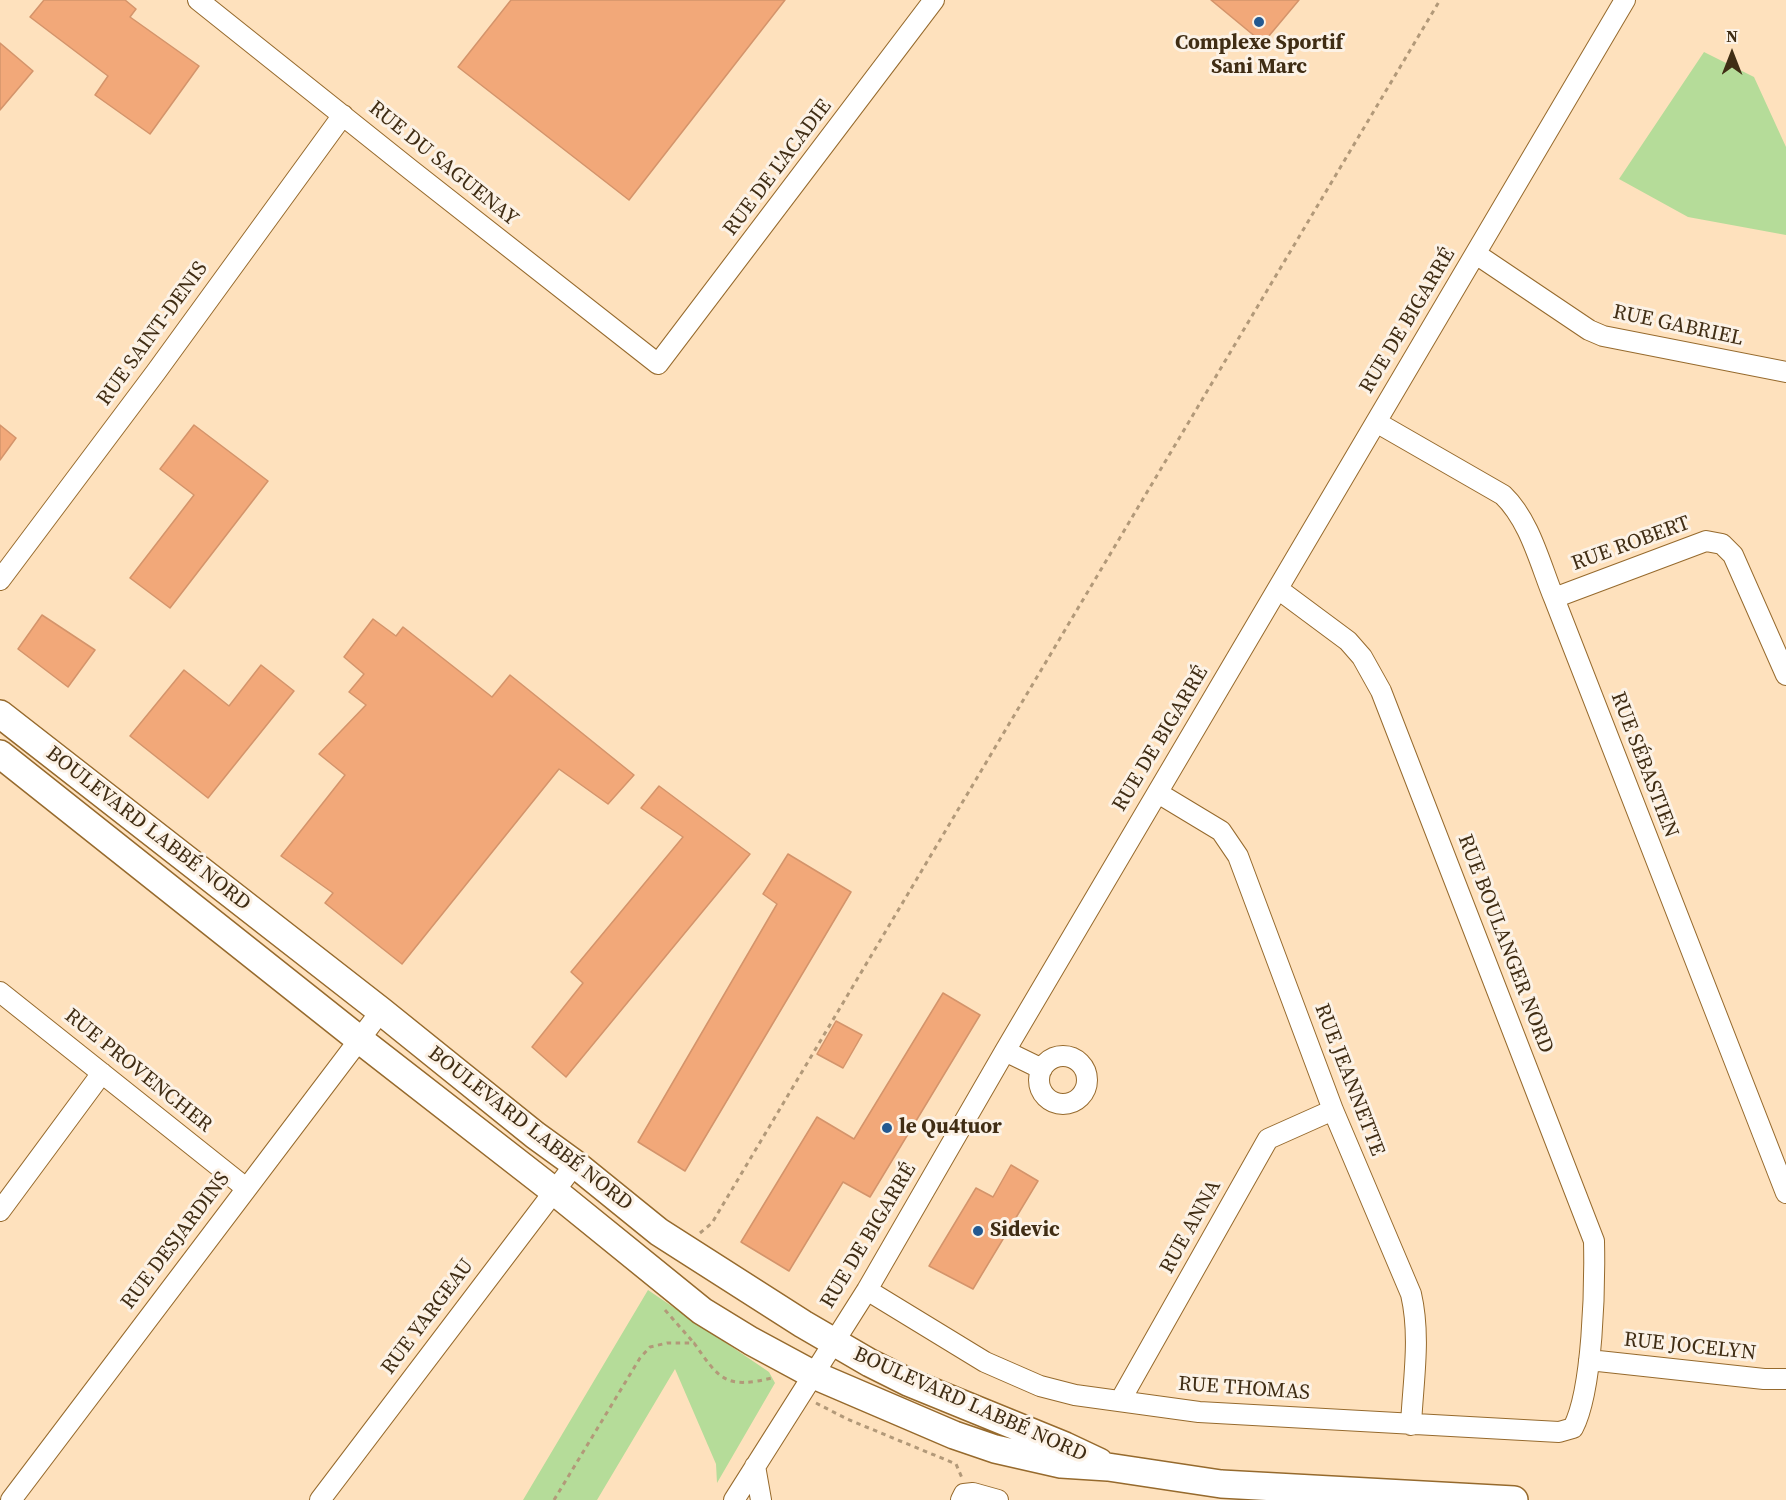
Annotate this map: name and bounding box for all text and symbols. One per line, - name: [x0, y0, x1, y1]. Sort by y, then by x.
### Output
- marker: Complexe Sportif Sani Marc: [1252, 15, 1266, 29]
- north arrow: [1702, 24, 1762, 84]
- text: N: [1726, 25, 1738, 47]
- place label: Complexe Sportif Sani Marc: [1175, 31, 1343, 81]
- street label: RUE DE L'ACADIE: [718, 95, 838, 241]
- street label: RUE DU SAGUENAY: [363, 96, 523, 232]
- street label: RUE DE BIGARRÉ: [1355, 244, 1461, 398]
- street label: RUE SAINT-DENIS: [92, 257, 214, 411]
- street label: RUE GABRIEL: [1611, 300, 1745, 352]
- street label: RUE ROBERT: [1568, 511, 1694, 577]
- street label: RUE DE BIGARRÉ: [1108, 662, 1214, 816]
- street label: RUE SÉBASTIEN: [1605, 688, 1683, 842]
- street label: BOULEVARD LABBÉ NORD: [41, 741, 255, 917]
- street label: RUE BOULANGER NORD: [1452, 831, 1558, 1057]
- street label: RUE JEANNETTE: [1308, 1000, 1390, 1160]
- street label: RUE PROVENCHER: [59, 1004, 217, 1138]
- street label: BOULEVARD LABBÉ NORD: [423, 1041, 637, 1217]
- place label: le Qu4tuor: [899, 1115, 1002, 1141]
- marker: le Qu4tuor: [880, 1121, 894, 1135]
- street label: RUE DE BIGARRÉ: [816, 1159, 922, 1313]
- street label: RUE DESJARDINS: [116, 1167, 236, 1315]
- street label: RUE ANNA: [1155, 1176, 1227, 1278]
- place label: Sidevic: [990, 1218, 1060, 1244]
- marker: Sidevic: [971, 1224, 985, 1238]
- street label: RUE YARGEAU: [376, 1254, 480, 1380]
- street label: RUE JOCELYN: [1623, 1328, 1757, 1366]
- street label: BOULEVARD LABBÉ NORD: [849, 1342, 1091, 1468]
- street label: RUE THOMAS: [1177, 1372, 1311, 1406]

